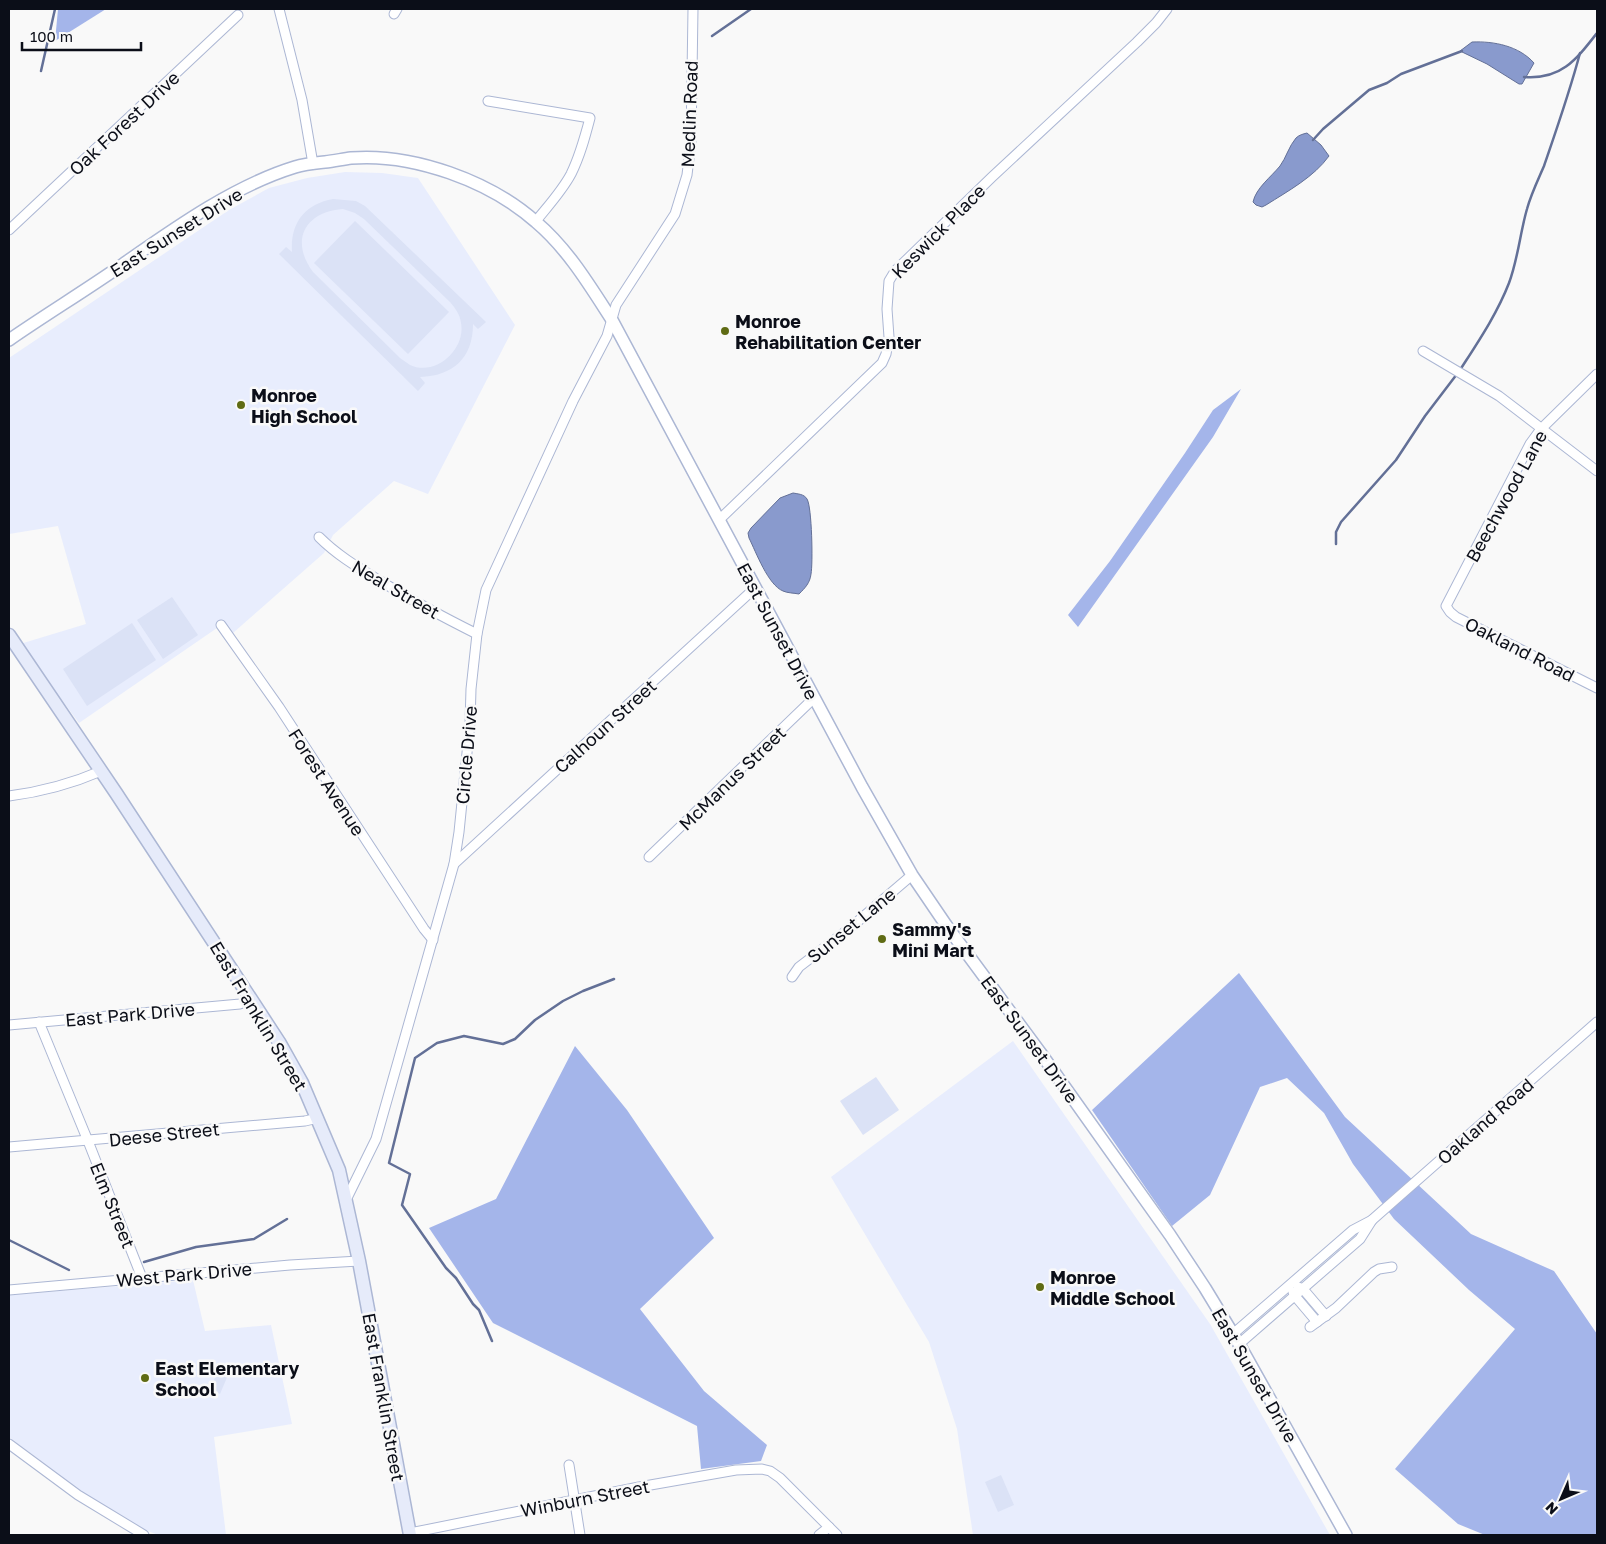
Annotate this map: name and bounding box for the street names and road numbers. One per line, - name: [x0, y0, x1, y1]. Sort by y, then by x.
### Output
- street label: Medlin Road: [676, 60, 702, 168]
- street label: Oak Forest Drive: [64, 66, 184, 180]
- street label: Keswick Place: [886, 179, 990, 283]
- street label: East Sunset Drive: [106, 182, 246, 282]
- street label: Beechwood Lane: [1461, 426, 1551, 566]
- street label: Neal Street: [348, 555, 444, 623]
- street label: East Sunset Drive: [733, 559, 823, 703]
- street label: Oakland Road: [1461, 612, 1579, 686]
- street label: Calhoun Street: [549, 674, 661, 778]
- street label: Circle Drive: [451, 705, 481, 805]
- street label: McManus Street: [674, 721, 790, 835]
- street label: Forest Avenue: [284, 724, 370, 840]
- street label: Sunset Lane: [802, 883, 900, 967]
- street label: East Franklin Street: [206, 937, 312, 1095]
- street label: East Sunset Drive: [976, 971, 1084, 1107]
- street label: East Park Drive: [64, 997, 196, 1031]
- street label: Oakland Road: [1432, 1073, 1538, 1169]
- street label: Deese Street: [108, 1117, 220, 1151]
- street label: Elm Street: [86, 1159, 140, 1251]
- street label: West Park Drive: [115, 1257, 253, 1291]
- street label: East Sunset Drive: [1207, 1304, 1303, 1446]
- street label: East Franklin Street: [358, 1311, 410, 1483]
- street label: Winburn Street: [519, 1475, 651, 1521]

